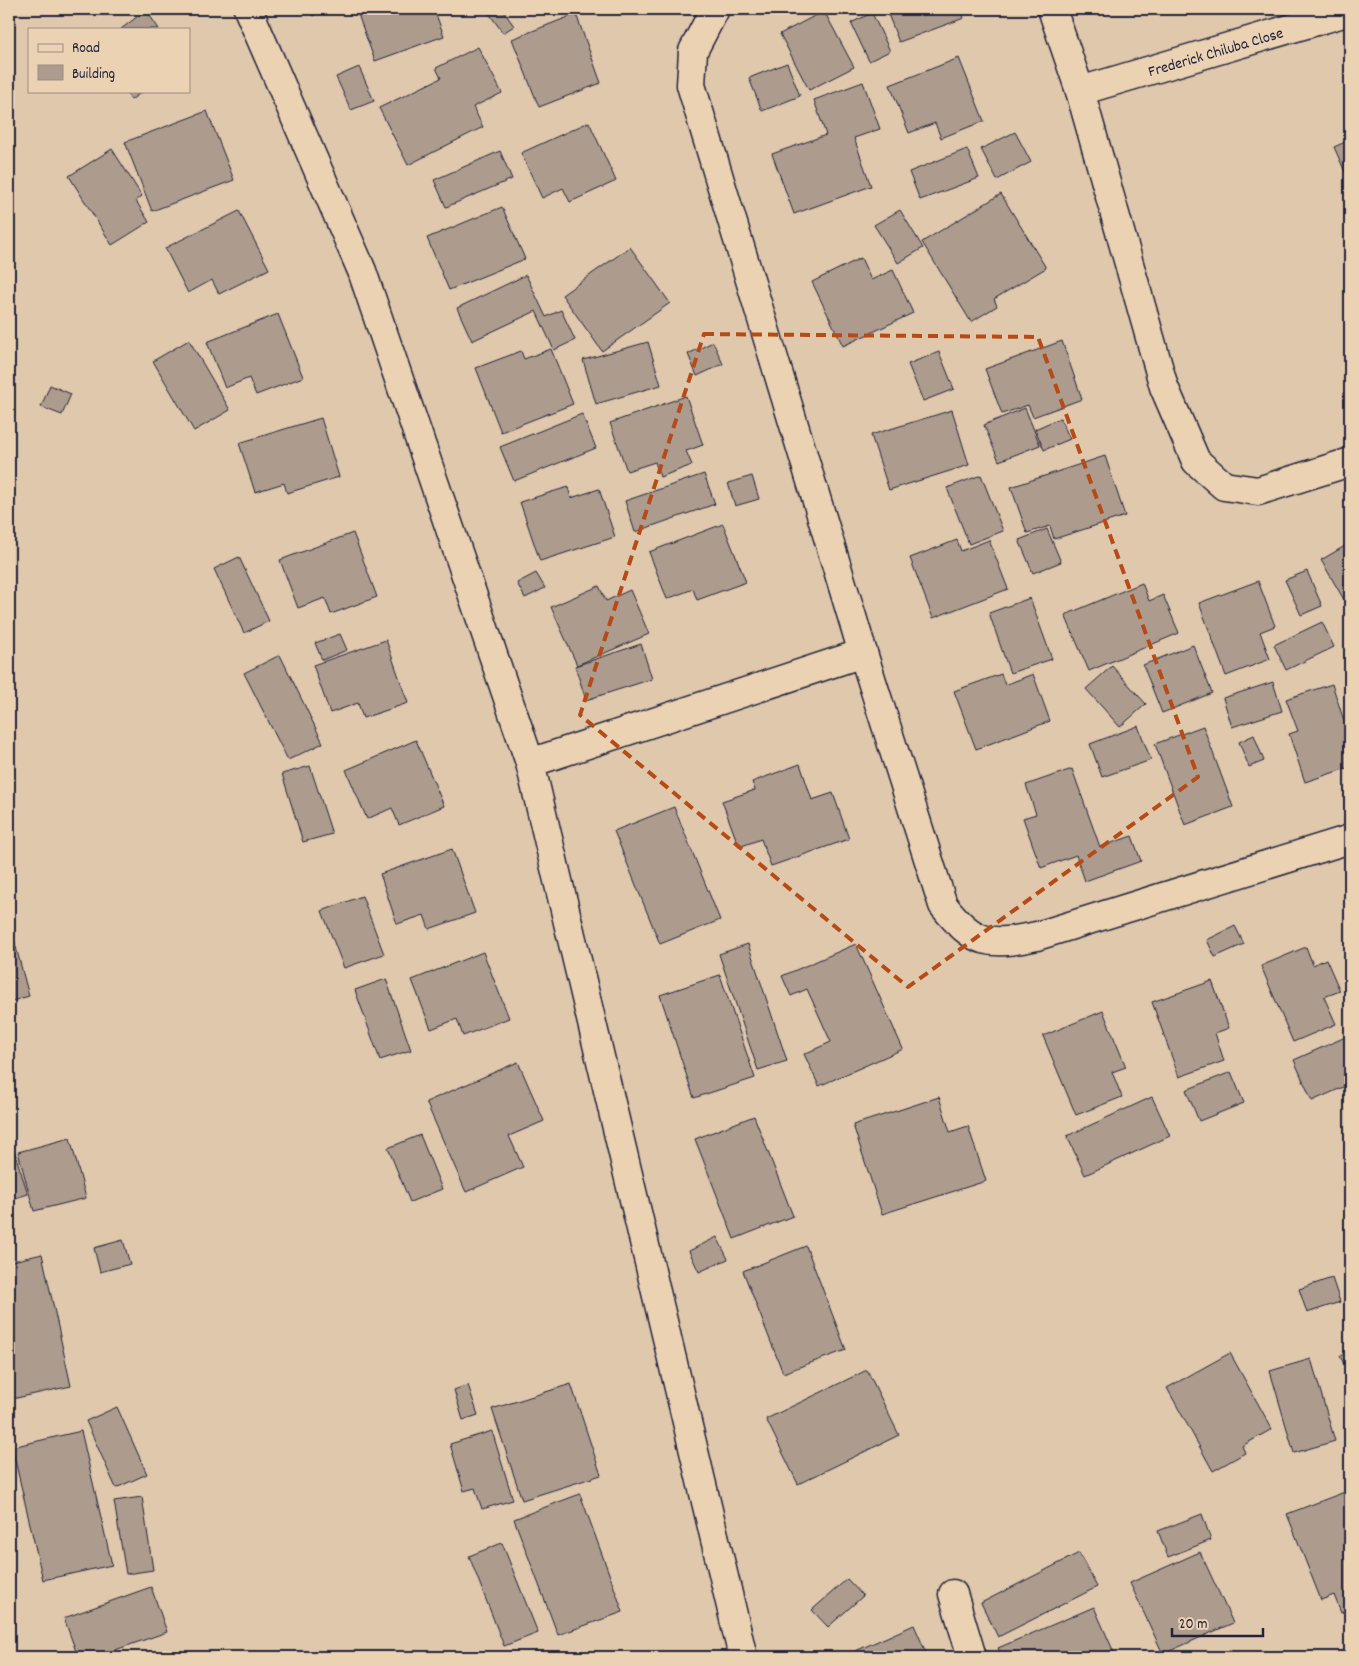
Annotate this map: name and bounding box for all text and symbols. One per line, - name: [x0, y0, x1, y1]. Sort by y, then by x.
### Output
- street label: Frederick Chiluba Close: [1146, 22, 1286, 84]
- legend: [28, 28, 190, 92]
- text: Road: [72, 38, 100, 60]
- text: Building: [72, 64, 115, 86]
- scale bar: [1172, 1606, 1263, 1638]
- text: 20 m: [1179, 1614, 1207, 1636]

